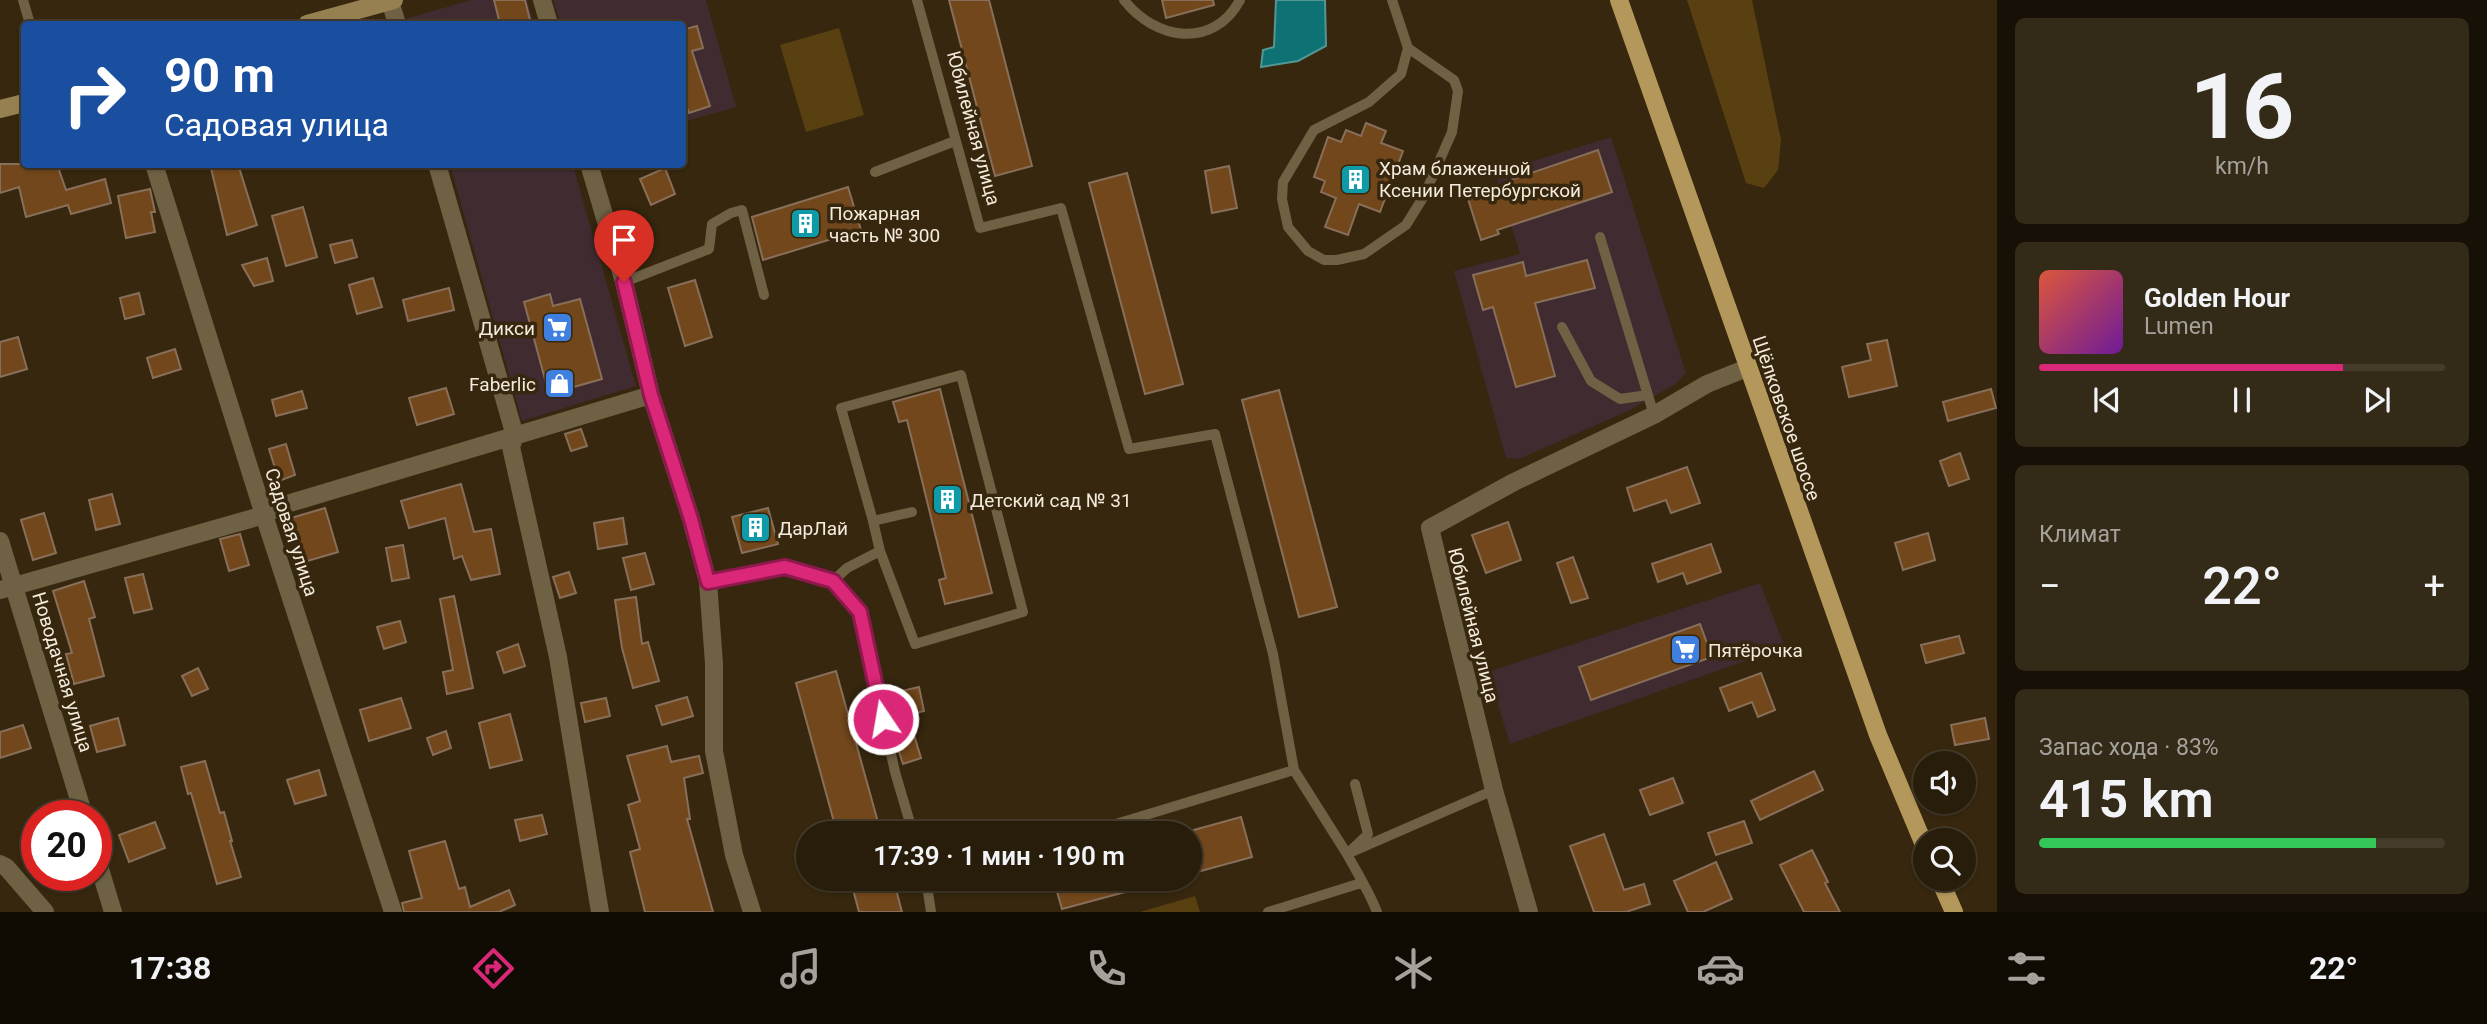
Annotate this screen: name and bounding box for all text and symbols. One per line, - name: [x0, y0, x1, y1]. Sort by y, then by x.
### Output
- text: 90 m: [164, 47, 275, 104]
- street label: Юбилейная улица: [942, 48, 1005, 208]
- icon: right: [49, 49, 140, 140]
- text: 16: [2190, 54, 2294, 160]
- text: Садовая улица: [164, 106, 389, 144]
- text: km/h: [2215, 153, 2269, 180]
- place label: Храм блаженной Ксении Петербургской: [1379, 157, 1581, 202]
- building icon: Храм блаженной Ксении Петербургской: [1339, 162, 1373, 196]
- place label: Пожарная часть № 300: [829, 202, 940, 247]
- building icon: Пожарная часть № 300: [789, 207, 823, 241]
- pin: [594, 210, 654, 282]
- icon: arrive: [605, 221, 643, 259]
- text: Golden Hour: [2144, 283, 2290, 313]
- supermarket icon: Дикси: [541, 311, 575, 345]
- text: Lumen: [2144, 313, 2214, 340]
- place label: Дикси: [479, 317, 535, 340]
- street label: Щёлковское шоссе: [1747, 333, 1826, 504]
- shop icon: Faberlic: [542, 367, 576, 401]
- place label: Faberlic: [469, 373, 536, 396]
- icon: previous: [2088, 381, 2126, 419]
- icon: pause: [2223, 381, 2261, 419]
- icon: next: [2358, 381, 2396, 419]
- street label: Садовая улица: [260, 465, 323, 599]
- building icon: Детский сад № 31: [930, 483, 964, 517]
- place label: Детский сад № 31: [970, 489, 1132, 512]
- building icon: ДарЛай: [738, 511, 772, 545]
- place label: ДарЛай: [778, 517, 848, 540]
- text: Климат: [2039, 521, 2121, 548]
- street label: Юбилейная улица: [1443, 545, 1504, 705]
- text: 22°: [2202, 556, 2282, 617]
- text: −: [2039, 564, 2061, 608]
- text: +: [2423, 564, 2445, 608]
- street label: Новодачная улица: [27, 589, 98, 755]
- supermarket icon: Пятёрочка: [1668, 633, 1702, 667]
- place label: Пятёрочка: [1708, 639, 1803, 662]
- position arrow: [846, 682, 920, 756]
- text: Запас хода · 83%: [2039, 734, 2219, 761]
- map controls: [1913, 751, 1976, 891]
- button: sound: [1913, 751, 1976, 814]
- text: 415 km: [2039, 769, 2214, 830]
- speed limit sign: 20: [21, 800, 112, 891]
- button: search: [1913, 828, 1976, 891]
- text: 17:39 · 1 мин · 190 m: [873, 841, 1125, 871]
- icon: directions: [469, 944, 518, 993]
- icon: music: [776, 944, 825, 993]
- icon: phone: [1082, 944, 1131, 993]
- icon: climate: [1389, 944, 1438, 993]
- icon: car: [1696, 944, 1745, 993]
- icon: filters: [2002, 944, 2051, 993]
- text: 17:38: [129, 949, 211, 987]
- text: 22°: [2309, 949, 2358, 987]

